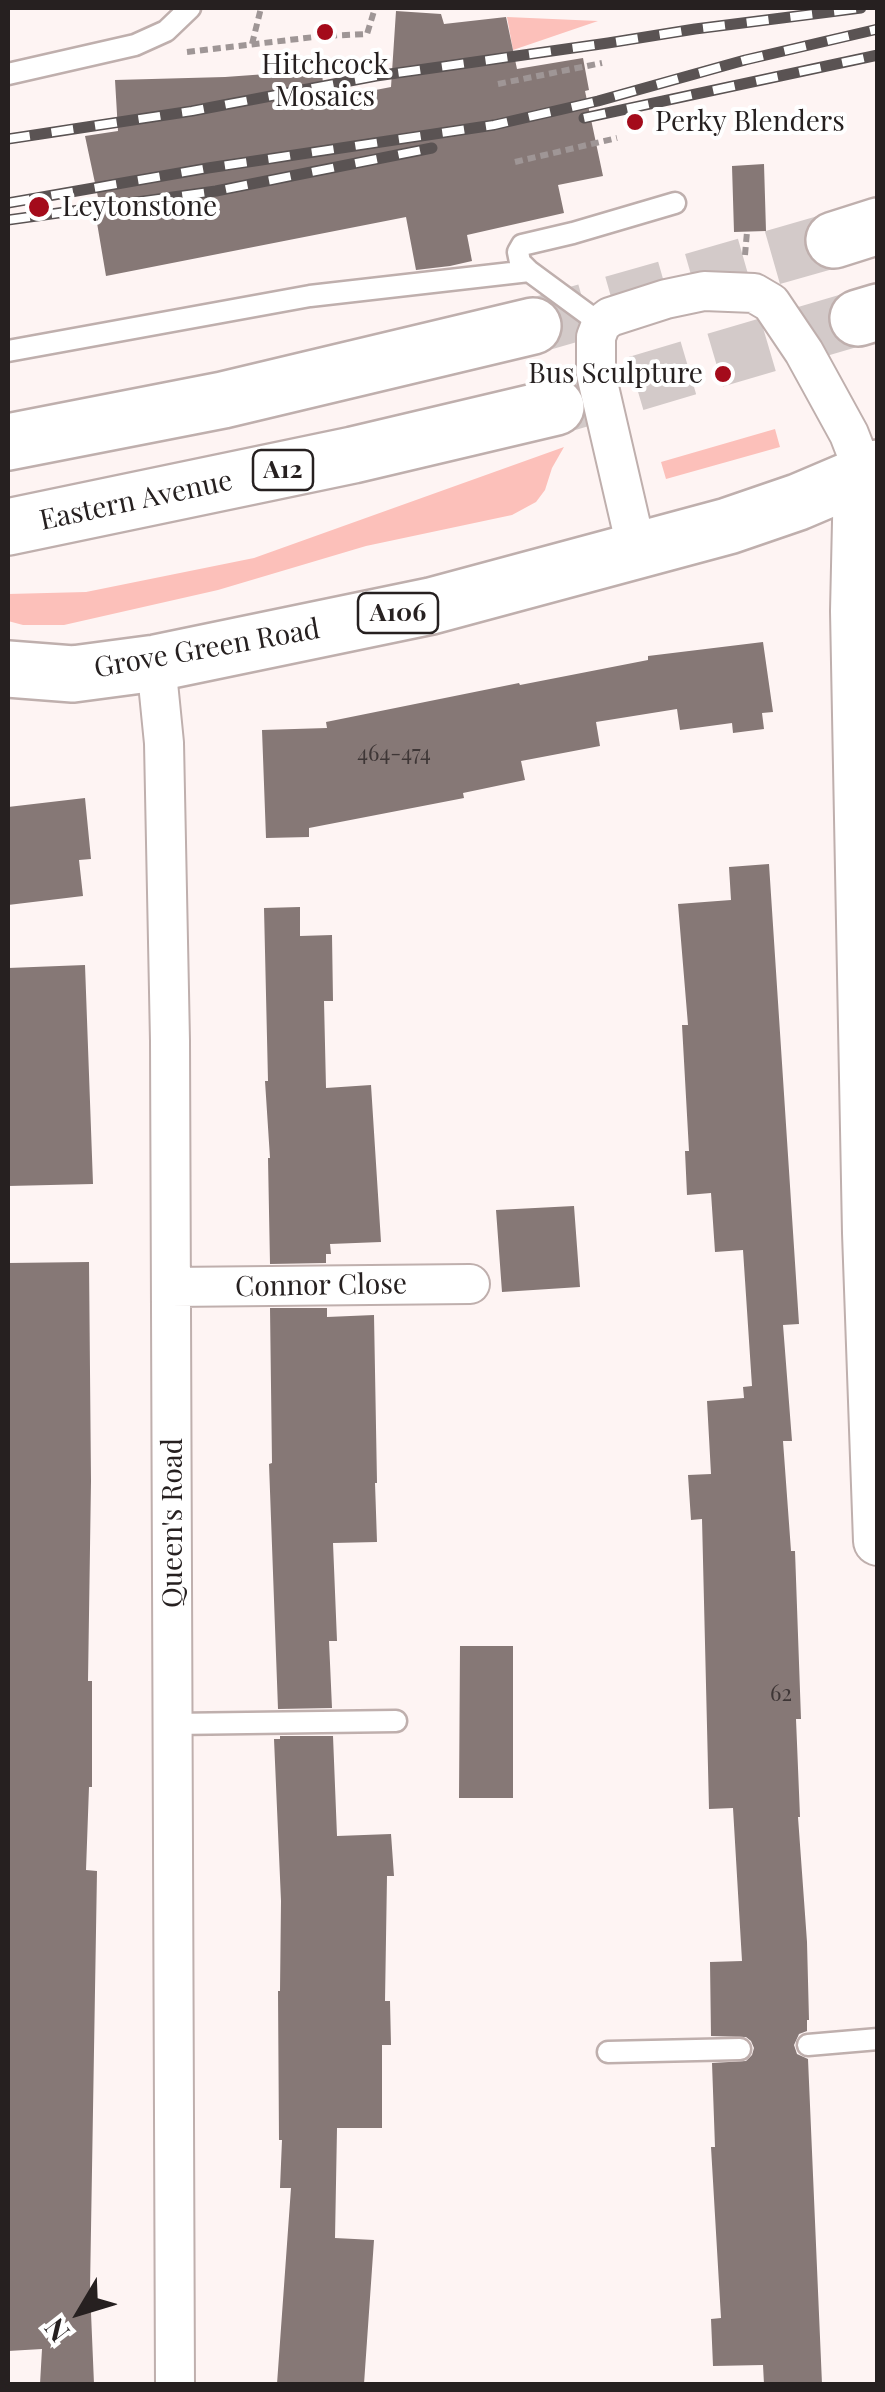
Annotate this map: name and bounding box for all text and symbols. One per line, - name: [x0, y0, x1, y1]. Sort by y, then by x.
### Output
- marker: Hitchcock Mosaics: [314, 21, 336, 43]
- place label: Hitchcock Mosaics: [261, 48, 389, 114]
- place label: Perky Blenders: [655, 105, 845, 139]
- marker: Perky Blenders: [624, 111, 646, 133]
- place label: Leytonstone: [62, 190, 217, 224]
- marker: Leytonstone: [26, 194, 52, 220]
- place label: Bus Sculpture: [528, 357, 703, 391]
- marker: Bus Sculpture: [712, 363, 734, 385]
- road number: A12: [253, 450, 313, 490]
- street label: Eastern Avenue: [37, 464, 235, 538]
- road number: A106: [358, 593, 438, 633]
- street label: Grove Green Road: [92, 613, 322, 685]
- house number: 464-474: [357, 741, 431, 767]
- street label: Connor Close: [235, 1268, 407, 1304]
- street label: Queen's Road: [156, 1438, 190, 1608]
- house number: 62: [770, 1681, 792, 1707]
- north arrow: [30, 2262, 130, 2362]
- text: N: [35, 2311, 77, 2350]

